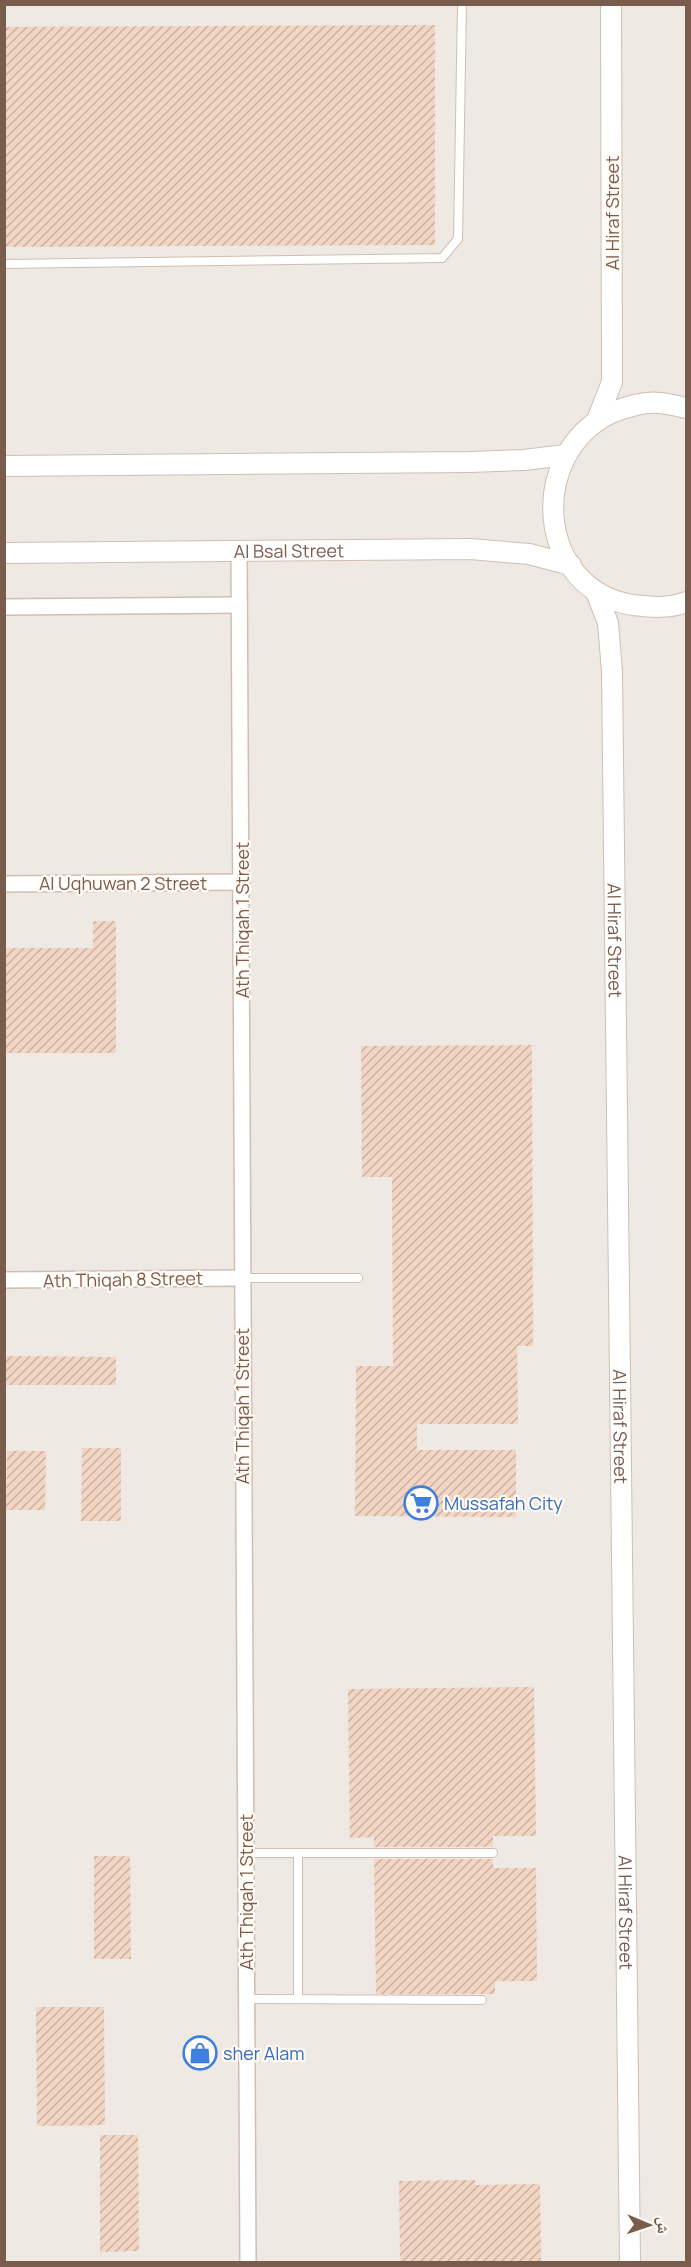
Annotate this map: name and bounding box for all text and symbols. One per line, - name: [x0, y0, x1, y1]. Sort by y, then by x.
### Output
- street label: Al Hiraf Street: [600, 156, 624, 270]
- street label: Al Bsal Street: [234, 538, 344, 563]
- street label: Ath Thiqah 1 Street: [230, 842, 254, 998]
- street label: Al Uqhuwan 2 Street: [39, 871, 207, 895]
- street label: Al Hiraf Street: [602, 883, 628, 998]
- street label: Ath Thiqah 8 Street: [43, 1266, 203, 1292]
- street label: Ath Thiqah 1 Street: [230, 1328, 254, 1484]
- street label: Al Hiraf Street: [608, 1369, 633, 1484]
- supermarket icon: Mussafah City: [403, 1485, 439, 1521]
- place label: Mussafah City: [444, 1491, 563, 1515]
- street label: Ath Thiqah 1 Street: [234, 1814, 258, 1970]
- street label: Al Hiraf Street: [613, 1855, 639, 1970]
- shop icon: sher Alam: [182, 2035, 218, 2071]
- place label: sher Alam: [223, 2041, 305, 2065]
- north arrow: [619, 2195, 679, 2255]
- text: ش: [653, 2217, 675, 2234]

